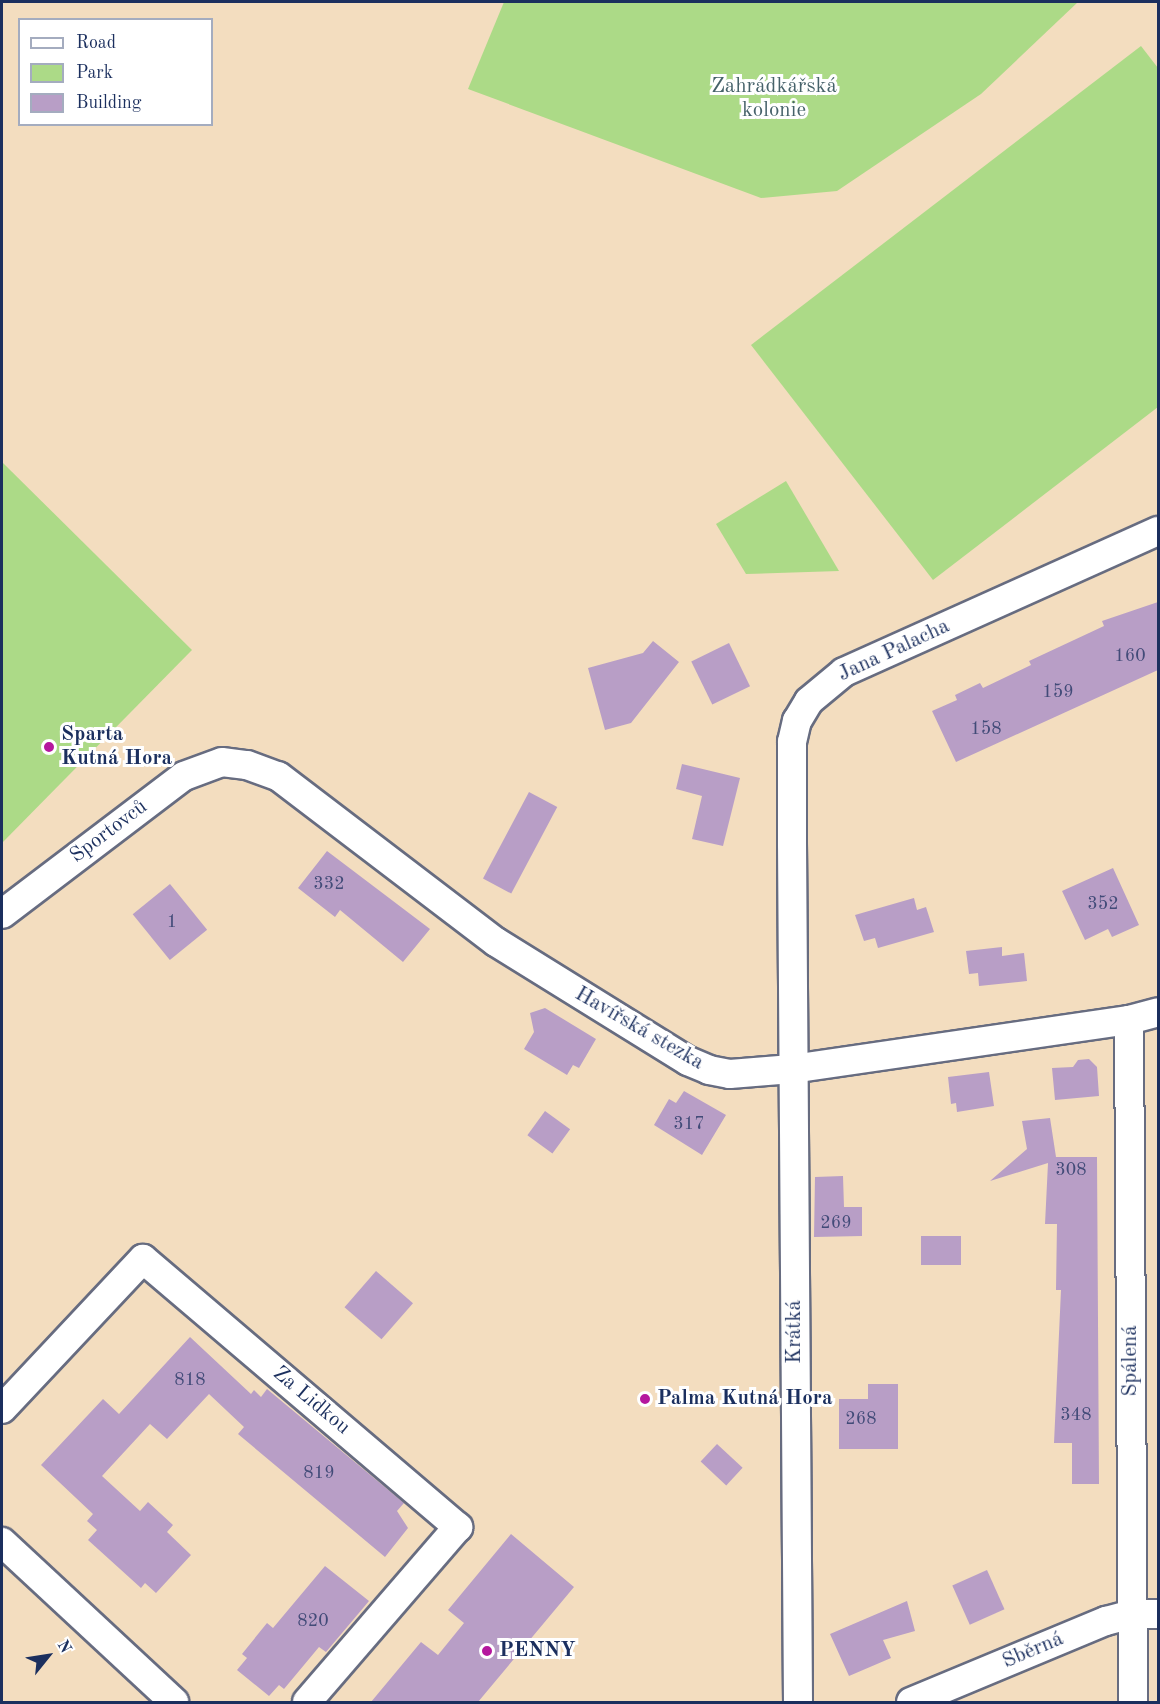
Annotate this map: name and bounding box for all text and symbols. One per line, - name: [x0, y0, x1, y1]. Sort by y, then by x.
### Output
- legend: [18, 18, 213, 126]
- text: Road: [76, 34, 116, 52]
- text: Park: [76, 64, 113, 82]
- park label: Zahrádkářská kolonie: [711, 74, 837, 124]
- text: Building: [76, 94, 141, 112]
- street label: Jana Palacha: [834, 614, 954, 688]
- house number: 160: [1114, 645, 1146, 667]
- house number: 159: [1042, 681, 1074, 703]
- house number: 158: [970, 718, 1002, 740]
- place label: Sparta Kutná Hora: [61, 722, 172, 772]
- marker: Sparta Kutná Hora: [42, 740, 56, 754]
- street label: Sportovců: [65, 795, 153, 869]
- house number: 332: [313, 873, 345, 895]
- house number: 352: [1087, 893, 1119, 915]
- house number: 1: [167, 911, 177, 933]
- street label: Havířská stezka: [570, 982, 708, 1076]
- house number: 317: [673, 1113, 705, 1135]
- house number: 308: [1055, 1159, 1087, 1181]
- house number: 269: [820, 1212, 852, 1234]
- street label: Krátká: [782, 1300, 808, 1364]
- street label: Spálená: [1118, 1325, 1144, 1397]
- street label: Za Lidkou: [267, 1361, 355, 1441]
- house number: 818: [174, 1369, 206, 1391]
- place label: Palma Kutná Hora: [657, 1386, 833, 1412]
- marker: Palma Kutná Hora: [638, 1392, 652, 1406]
- house number: 348: [1060, 1404, 1092, 1426]
- house number: 268: [845, 1408, 877, 1430]
- house number: 819: [303, 1462, 335, 1484]
- house number: 820: [297, 1610, 329, 1632]
- north arrow: [18, 1626, 78, 1686]
- street label: Sběrná: [999, 1627, 1067, 1675]
- text: N: [54, 1638, 74, 1656]
- place label: PENNY: [499, 1638, 576, 1664]
- marker: PENNY: [480, 1644, 494, 1658]

